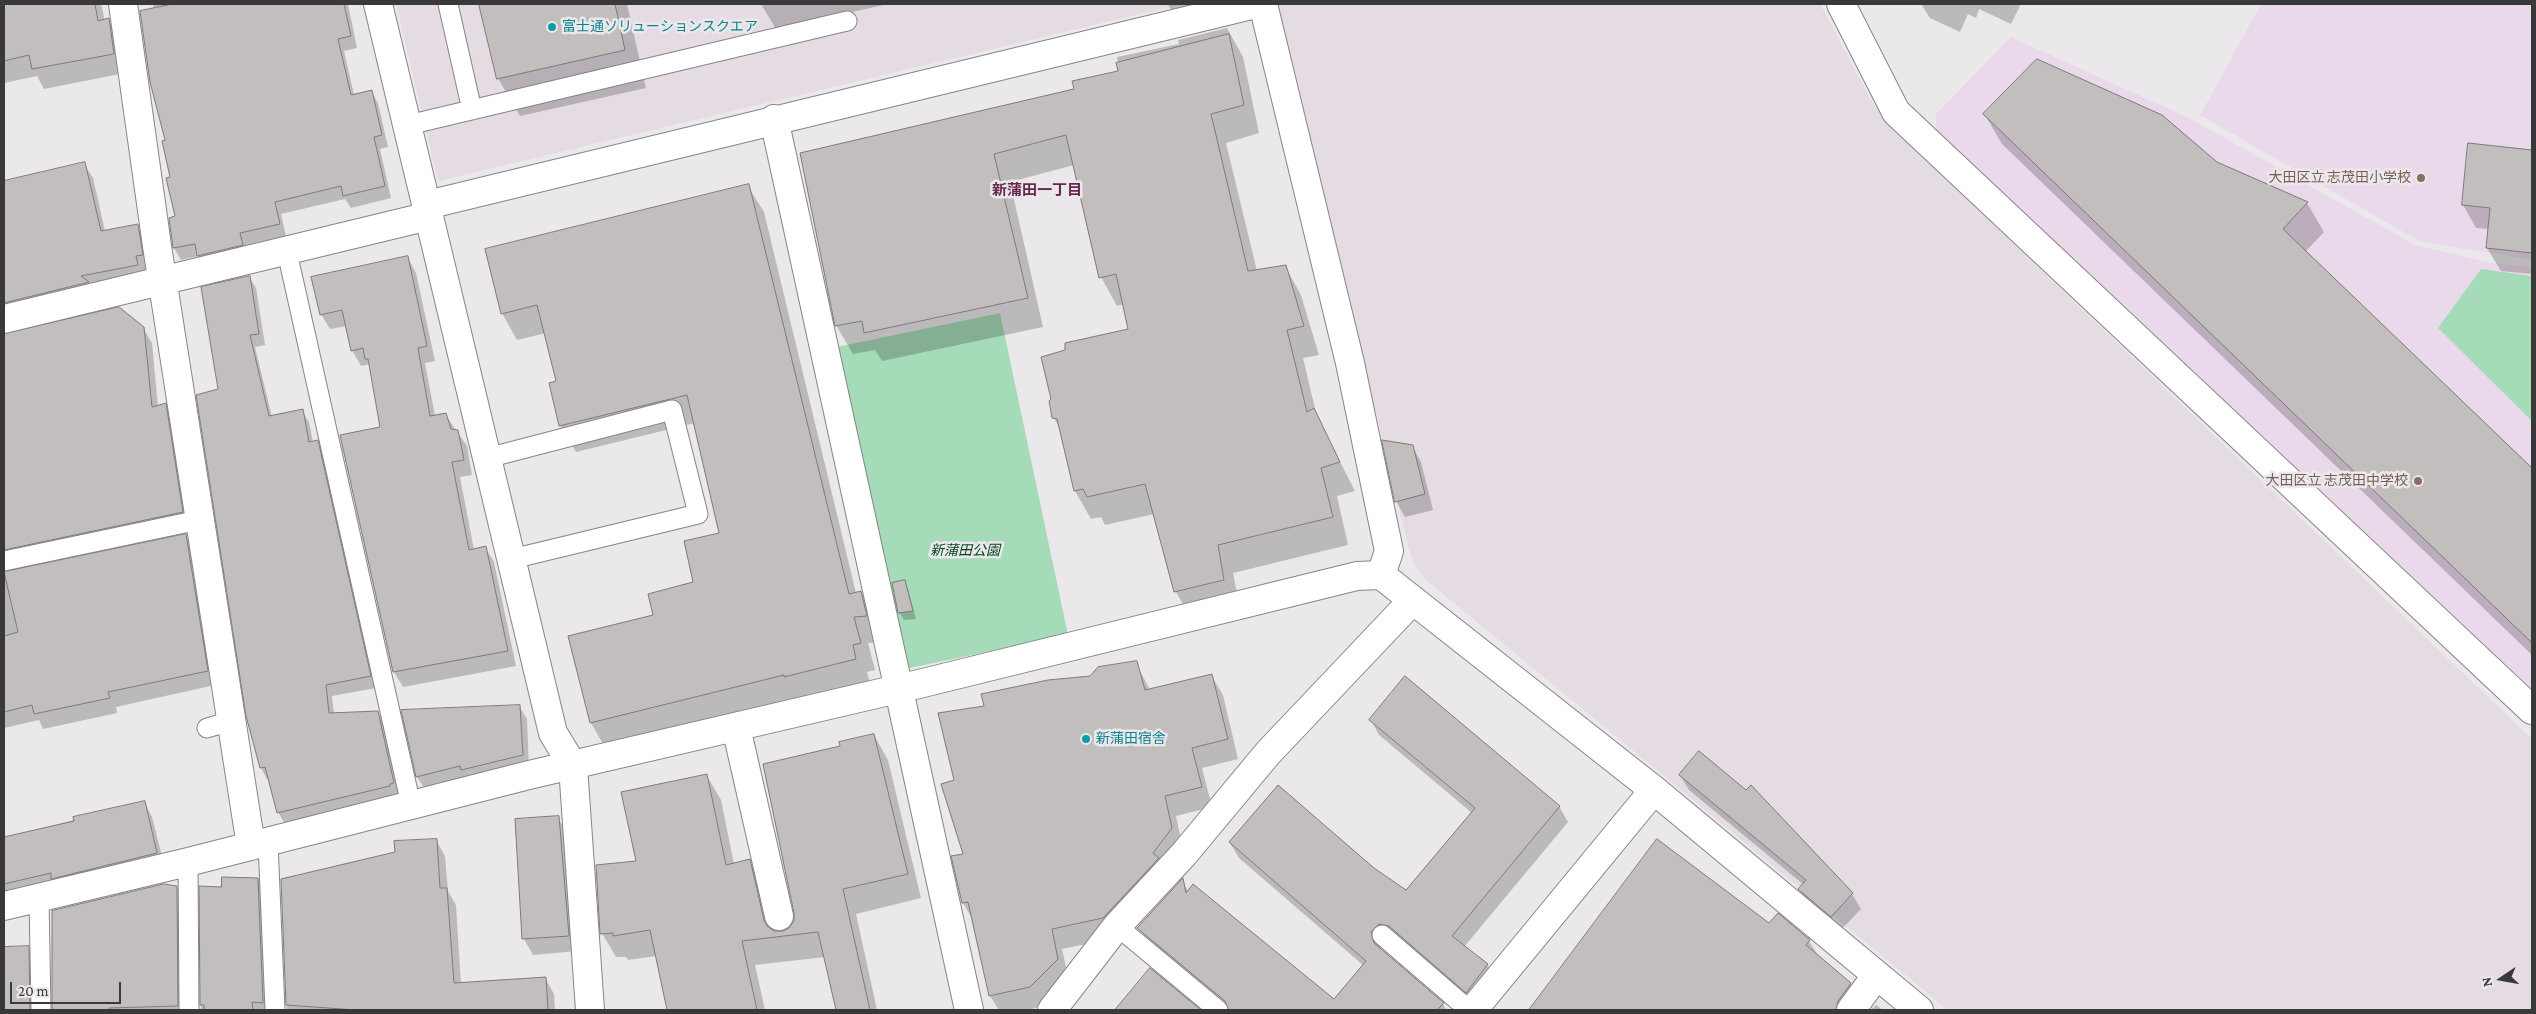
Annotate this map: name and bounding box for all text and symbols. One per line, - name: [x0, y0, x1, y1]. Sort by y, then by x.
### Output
- place label: 富士通ソリューションスクエア: [562, 19, 758, 35]
- marker: 富士通ソリューションスクエア: [546, 21, 558, 33]
- place label: 大田区立 志茂田小学校: [2268, 170, 2411, 186]
- marker: 大田区立 志茂田小学校: [2415, 172, 2427, 184]
- district label: 新蒲田一丁目: [992, 181, 1082, 199]
- place label: 大田区立 志茂田中学校: [2265, 473, 2408, 489]
- marker: 大田区立 志茂田中学校: [2412, 475, 2424, 487]
- park label: 新蒲田公園: [930, 543, 1000, 559]
- place label: 新蒲田宿舎: [1096, 731, 1166, 747]
- marker: 新蒲田宿舎: [1080, 733, 1092, 745]
- north arrow: [2476, 954, 2526, 1004]
- scale bar: [12, 972, 124, 1004]
- text: N: [2478, 976, 2495, 988]
- text: 20 m: [18, 983, 49, 999]

